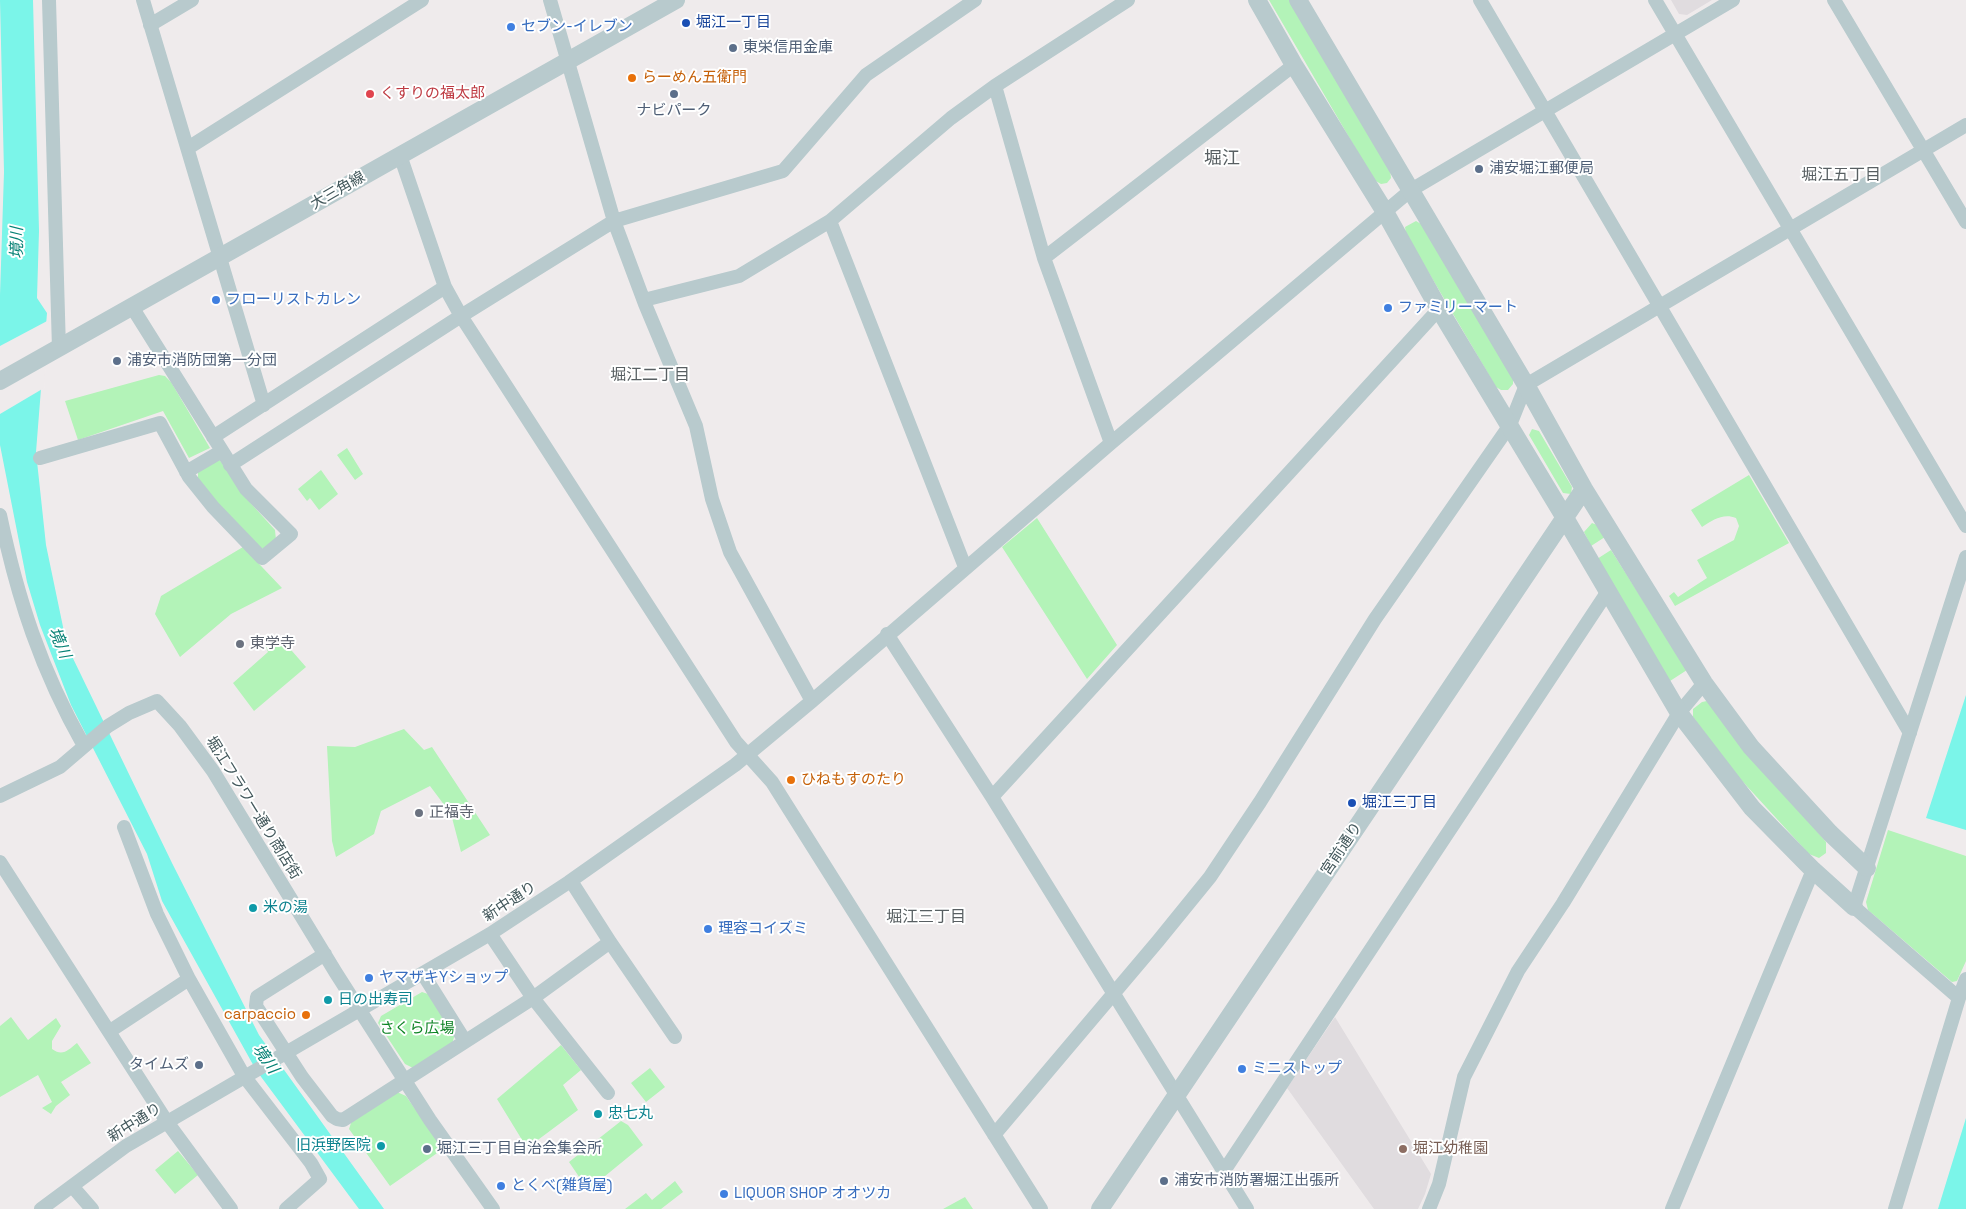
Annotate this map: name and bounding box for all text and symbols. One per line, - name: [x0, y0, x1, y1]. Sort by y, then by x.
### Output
- place label: 堀江一丁目: [696, 14, 771, 32]
- marker: 堀江一丁目: [680, 17, 692, 29]
- place label: セブン-イレブン: [521, 18, 633, 36]
- marker: セブン-イレブン: [505, 21, 517, 33]
- place label: 東栄信用金庫: [743, 39, 833, 57]
- marker: 東栄信用金庫: [727, 42, 739, 54]
- place label: らーめん五衛門: [642, 69, 747, 87]
- marker: らーめん五衛門: [626, 72, 638, 84]
- place label: くすりの福太郎: [380, 85, 485, 103]
- marker: くすりの福太郎: [364, 88, 376, 100]
- marker: ナビパーク: [668, 88, 680, 100]
- place label: ナビパーク: [637, 102, 711, 120]
- district label: 堀江: [1204, 148, 1240, 170]
- place label: 浦安堀江郵便局: [1489, 160, 1594, 178]
- marker: 浦安堀江郵便局: [1473, 163, 1485, 175]
- district label: 堀江五丁目: [1801, 166, 1881, 186]
- street label: 大三角線: [308, 168, 368, 214]
- water label: 境川: [8, 227, 28, 259]
- place label: フローリストカレン: [226, 291, 361, 309]
- marker: フローリストカレン: [210, 294, 222, 306]
- place label: ファミリーマート: [1398, 299, 1518, 317]
- marker: ファミリーマート: [1382, 302, 1394, 314]
- place label: 浦安市消防団第一分団: [127, 352, 277, 370]
- marker: 浦安市消防団第一分団: [111, 355, 123, 367]
- district label: 堀江二丁目: [610, 366, 690, 386]
- water label: 境川: [44, 625, 74, 661]
- place label: 東学寺: [250, 635, 295, 653]
- marker: 東学寺: [234, 638, 246, 650]
- street label: 堀江フラワー通り商店街: [202, 733, 304, 883]
- place label: ひねもすのたり: [801, 771, 906, 789]
- marker: ひねもすのたり: [785, 774, 797, 786]
- place label: 堀江三丁目: [1362, 794, 1437, 812]
- marker: 堀江三丁目: [1346, 797, 1358, 809]
- place label: 正福寺: [429, 804, 474, 822]
- marker: 正福寺: [413, 807, 425, 819]
- street label: 宮前通り: [1318, 819, 1366, 879]
- street label: 新中通り: [480, 878, 540, 926]
- place label: 米の湯: [263, 899, 308, 917]
- marker: 米の湯: [247, 902, 259, 914]
- district label: 堀江三丁目: [886, 908, 966, 928]
- place label: 理容コイズミ: [718, 920, 808, 938]
- marker: 理容コイズミ: [702, 923, 714, 935]
- place label: ヤマザキYショップ: [379, 969, 508, 987]
- marker: ヤマザキYショップ: [363, 972, 375, 984]
- place label: 日の出寿司: [338, 991, 413, 1009]
- marker: 日の出寿司: [322, 994, 334, 1006]
- place label: carpaccio: [224, 1006, 296, 1024]
- marker: carpaccio: [300, 1009, 312, 1021]
- park label: さくら広場: [380, 1020, 454, 1038]
- water label: 境川: [248, 1040, 282, 1078]
- place label: タイムズ: [129, 1056, 189, 1074]
- marker: タイムズ: [193, 1059, 205, 1071]
- place label: ミニストップ: [1252, 1060, 1342, 1078]
- marker: ミニストップ: [1236, 1063, 1248, 1075]
- street label: 新中通り: [105, 1099, 165, 1147]
- place label: 忠七丸: [608, 1105, 653, 1123]
- marker: 忠七丸: [592, 1108, 604, 1120]
- place label: 旧浜野医院: [296, 1137, 371, 1155]
- marker: 旧浜野医院: [375, 1140, 387, 1152]
- place label: 堀江三丁目自治会集会所: [437, 1140, 602, 1158]
- place label: 堀江幼稚園: [1413, 1140, 1488, 1158]
- marker: 堀江三丁目自治会集会所: [421, 1143, 433, 1155]
- marker: 堀江幼稚園: [1397, 1143, 1409, 1155]
- place label: 浦安市消防署堀江出張所: [1174, 1172, 1339, 1190]
- marker: 浦安市消防署堀江出張所: [1158, 1175, 1170, 1187]
- place label: とくべ(雑貨屋): [511, 1177, 612, 1195]
- marker: とくべ(雑貨屋): [495, 1180, 507, 1192]
- place label: LIQUOR SHOP オオツカ: [734, 1185, 891, 1203]
- marker: LIQUOR SHOP オオツカ: [718, 1188, 730, 1200]

